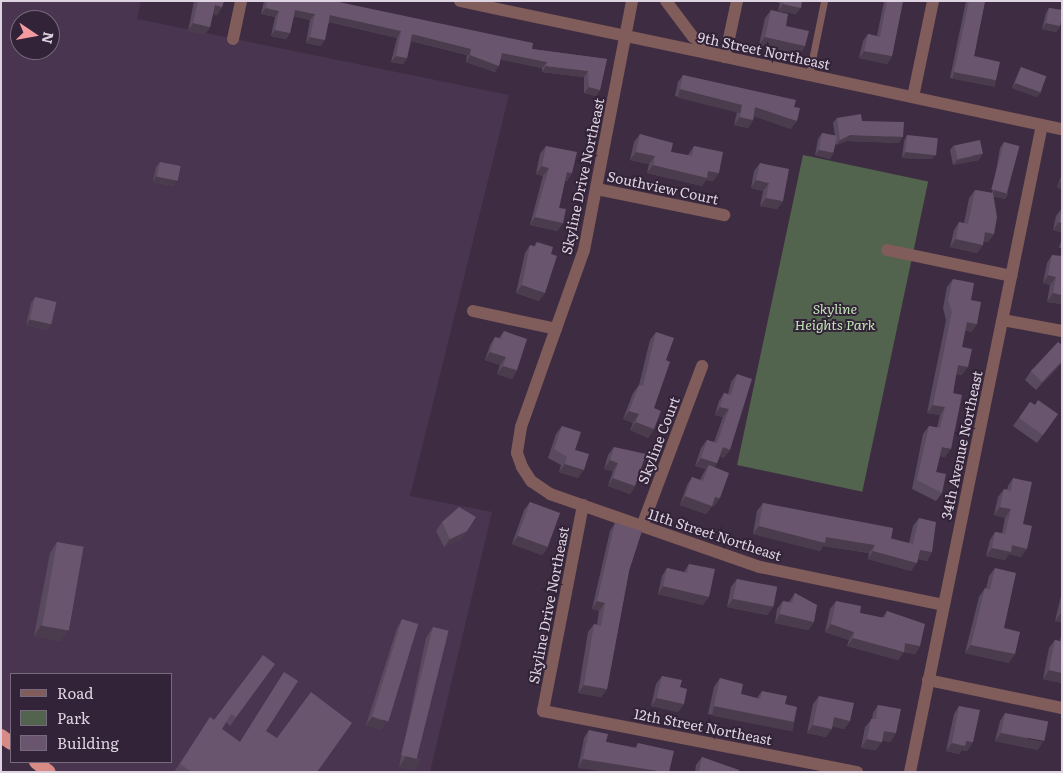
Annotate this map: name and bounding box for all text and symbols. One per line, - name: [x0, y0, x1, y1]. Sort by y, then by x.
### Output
- north arrow: [10, 10, 60, 60]
- street label: 9th Street Northeast: [696, 28, 832, 72]
- text: N: [38, 30, 60, 46]
- street label: Skyline Drive Northeast: [557, 96, 607, 256]
- street label: Southview Court: [606, 167, 720, 207]
- park label: Skyline Heights Park: [795, 300, 875, 332]
- street label: 34th Avenue Northeast: [937, 369, 985, 521]
- street label: Skyline Court: [634, 394, 682, 486]
- street label: 11th Street Northeast: [646, 505, 784, 563]
- street label: Skyline Drive Northeast: [525, 525, 571, 685]
- legend: [10, 673, 172, 763]
- text: Road: [57, 681, 93, 704]
- street label: 12th Street Northeast: [632, 704, 774, 748]
- text: Park: [57, 706, 90, 729]
- text: Building: [57, 731, 119, 754]

